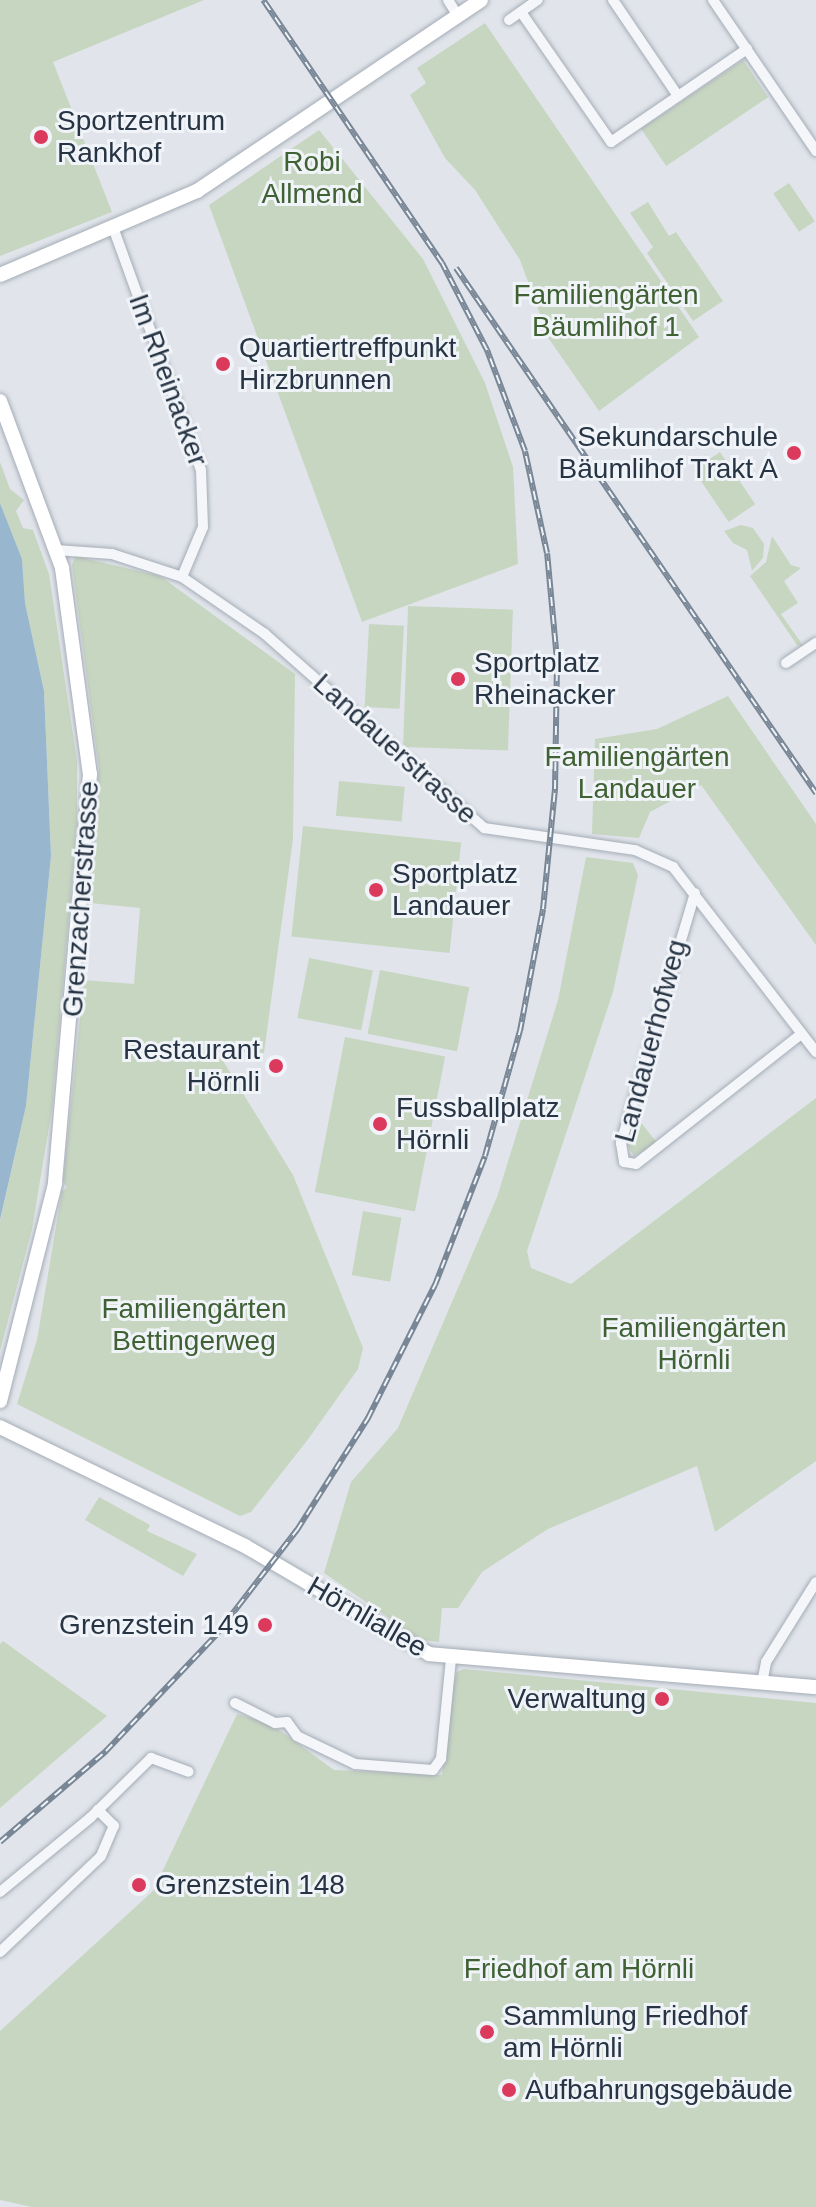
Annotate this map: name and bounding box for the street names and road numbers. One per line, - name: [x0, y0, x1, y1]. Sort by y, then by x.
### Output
- street label: Im Rheinacker: [121, 289, 215, 471]
- street label: Landauerstrasse: [306, 667, 484, 831]
- street label: Grenzacherstrasse: [56, 780, 106, 1018]
- street label: Landauerhofweg: [608, 936, 694, 1146]
- street label: Hörnliallee: [301, 1569, 433, 1665]

